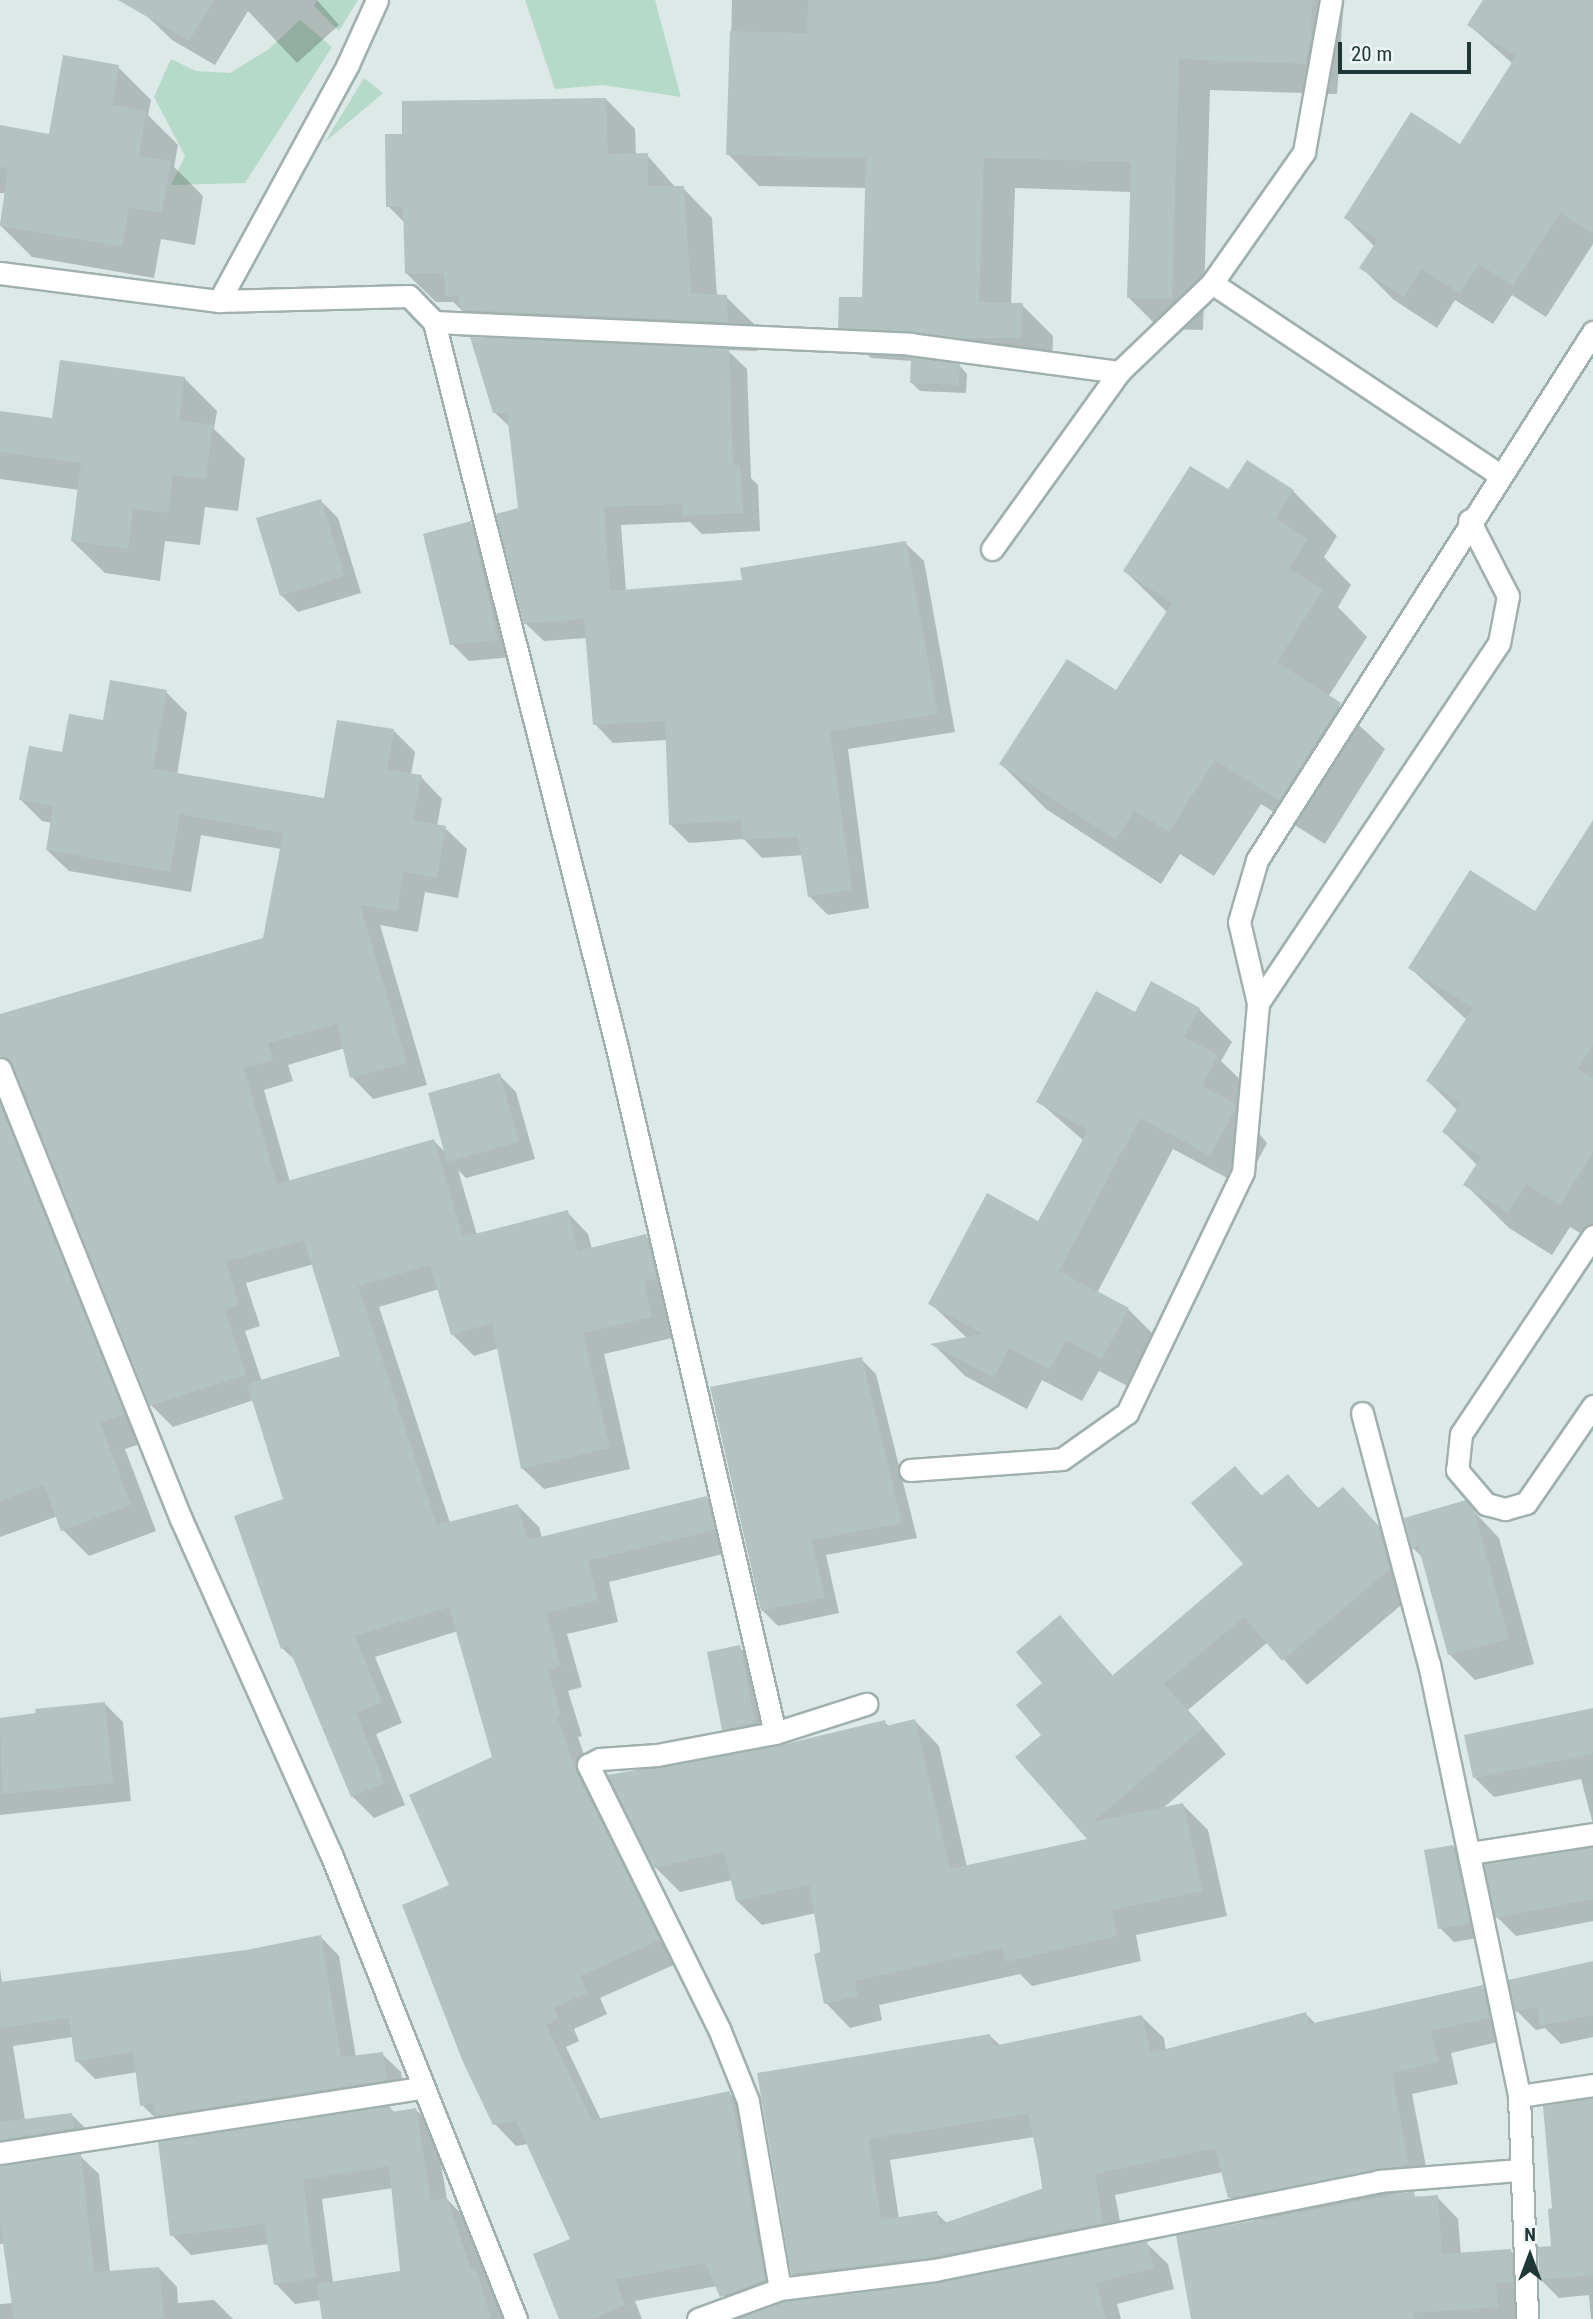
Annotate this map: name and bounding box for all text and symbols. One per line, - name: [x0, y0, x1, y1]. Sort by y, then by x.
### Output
- scale bar: [1341, 28, 1474, 72]
- text: 20 m: [1351, 42, 1392, 66]
- north arrow: [1495, 2221, 1565, 2291]
- text: N: [1524, 2223, 1536, 2246]

